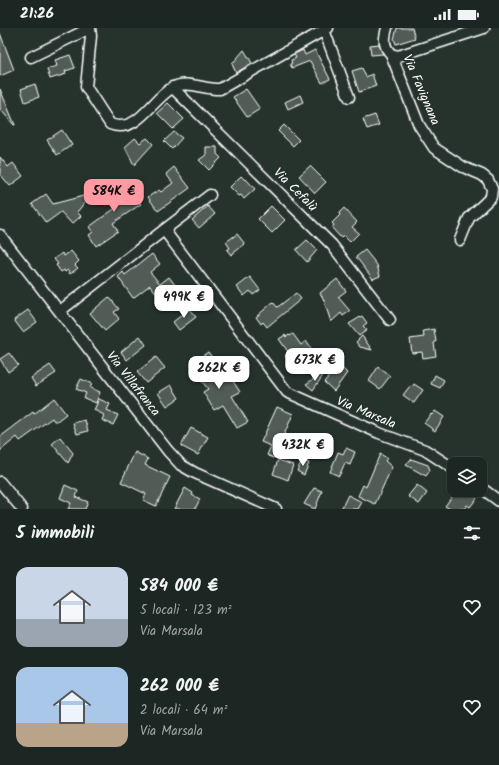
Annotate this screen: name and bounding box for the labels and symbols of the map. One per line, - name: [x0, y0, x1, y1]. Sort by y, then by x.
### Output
- street label: Via Favignana: [397, 51, 445, 129]
- street label: Via Cefalù: [268, 163, 322, 217]
- pin: 584K €: [81, 179, 147, 213]
- pin: 499K €: [151, 285, 217, 319]
- street label: Via Villafranca: [101, 347, 165, 421]
- pin: 673K €: [282, 348, 348, 382]
- pin: 262K €: [186, 356, 252, 390]
- street label: Via Marsala: [333, 391, 399, 435]
- pin: 432K €: [270, 433, 336, 467]

